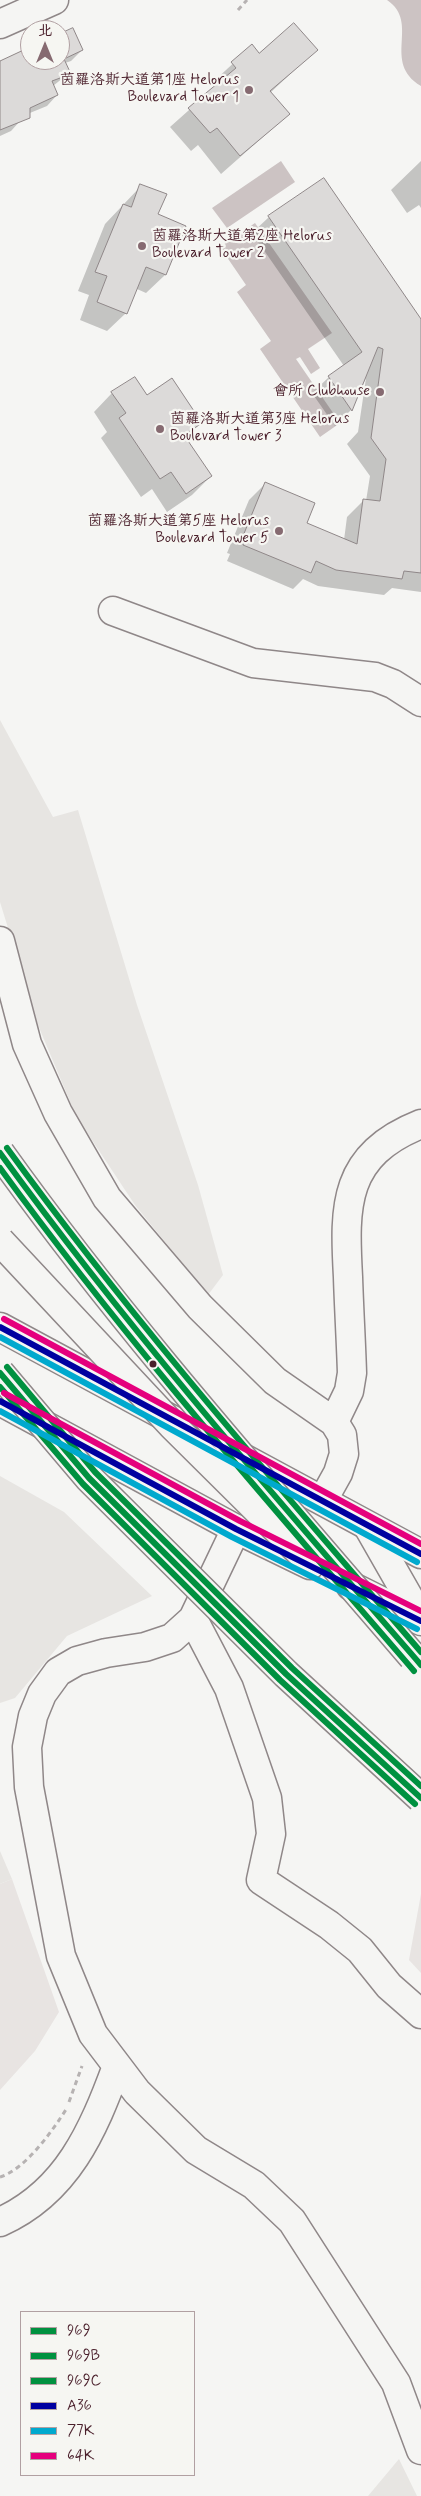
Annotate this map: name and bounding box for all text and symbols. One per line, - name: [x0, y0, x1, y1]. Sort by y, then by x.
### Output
- north arrow: [20, 20, 70, 70]
- text: 北: [38, 22, 52, 40]
- place label: 茵羅洛斯大道第1座 Helorus Boulevard Tower 1: [60, 72, 239, 107]
- marker: 茵羅洛斯大道第1座 Helorus Boulevard Tower 1: [243, 84, 255, 96]
- place label: 茵羅洛斯大道第2座 Helorus Boulevard Tower 2: [152, 228, 332, 263]
- marker: 茵羅洛斯大道第2座 Helorus Boulevard Tower 2: [136, 240, 148, 252]
- place label: 會所 Clubhouse: [273, 383, 370, 401]
- marker: 會所 Clubhouse: [374, 386, 386, 398]
- place label: 茵羅洛斯大道第3座 Helorus Boulevard Tower 3: [170, 411, 349, 446]
- marker: 茵羅洛斯大道第3座 Helorus Boulevard Tower 3: [154, 423, 166, 435]
- place label: 茵羅洛斯大道第5座 Helorus Boulevard Tower 5: [87, 513, 269, 548]
- marker: 茵羅洛斯大道第5座 Helorus Boulevard Tower 5: [273, 525, 285, 537]
- unlabelled marker: [148, 1359, 158, 1369]
- legend: [20, 2311, 195, 2476]
- text: 969: [67, 2321, 91, 2341]
- text: 969B: [67, 2346, 100, 2366]
- text: 969C: [67, 2371, 101, 2391]
- text: A36: [67, 2396, 92, 2416]
- text: 77K: [67, 2421, 94, 2441]
- text: 64K: [67, 2446, 94, 2466]

